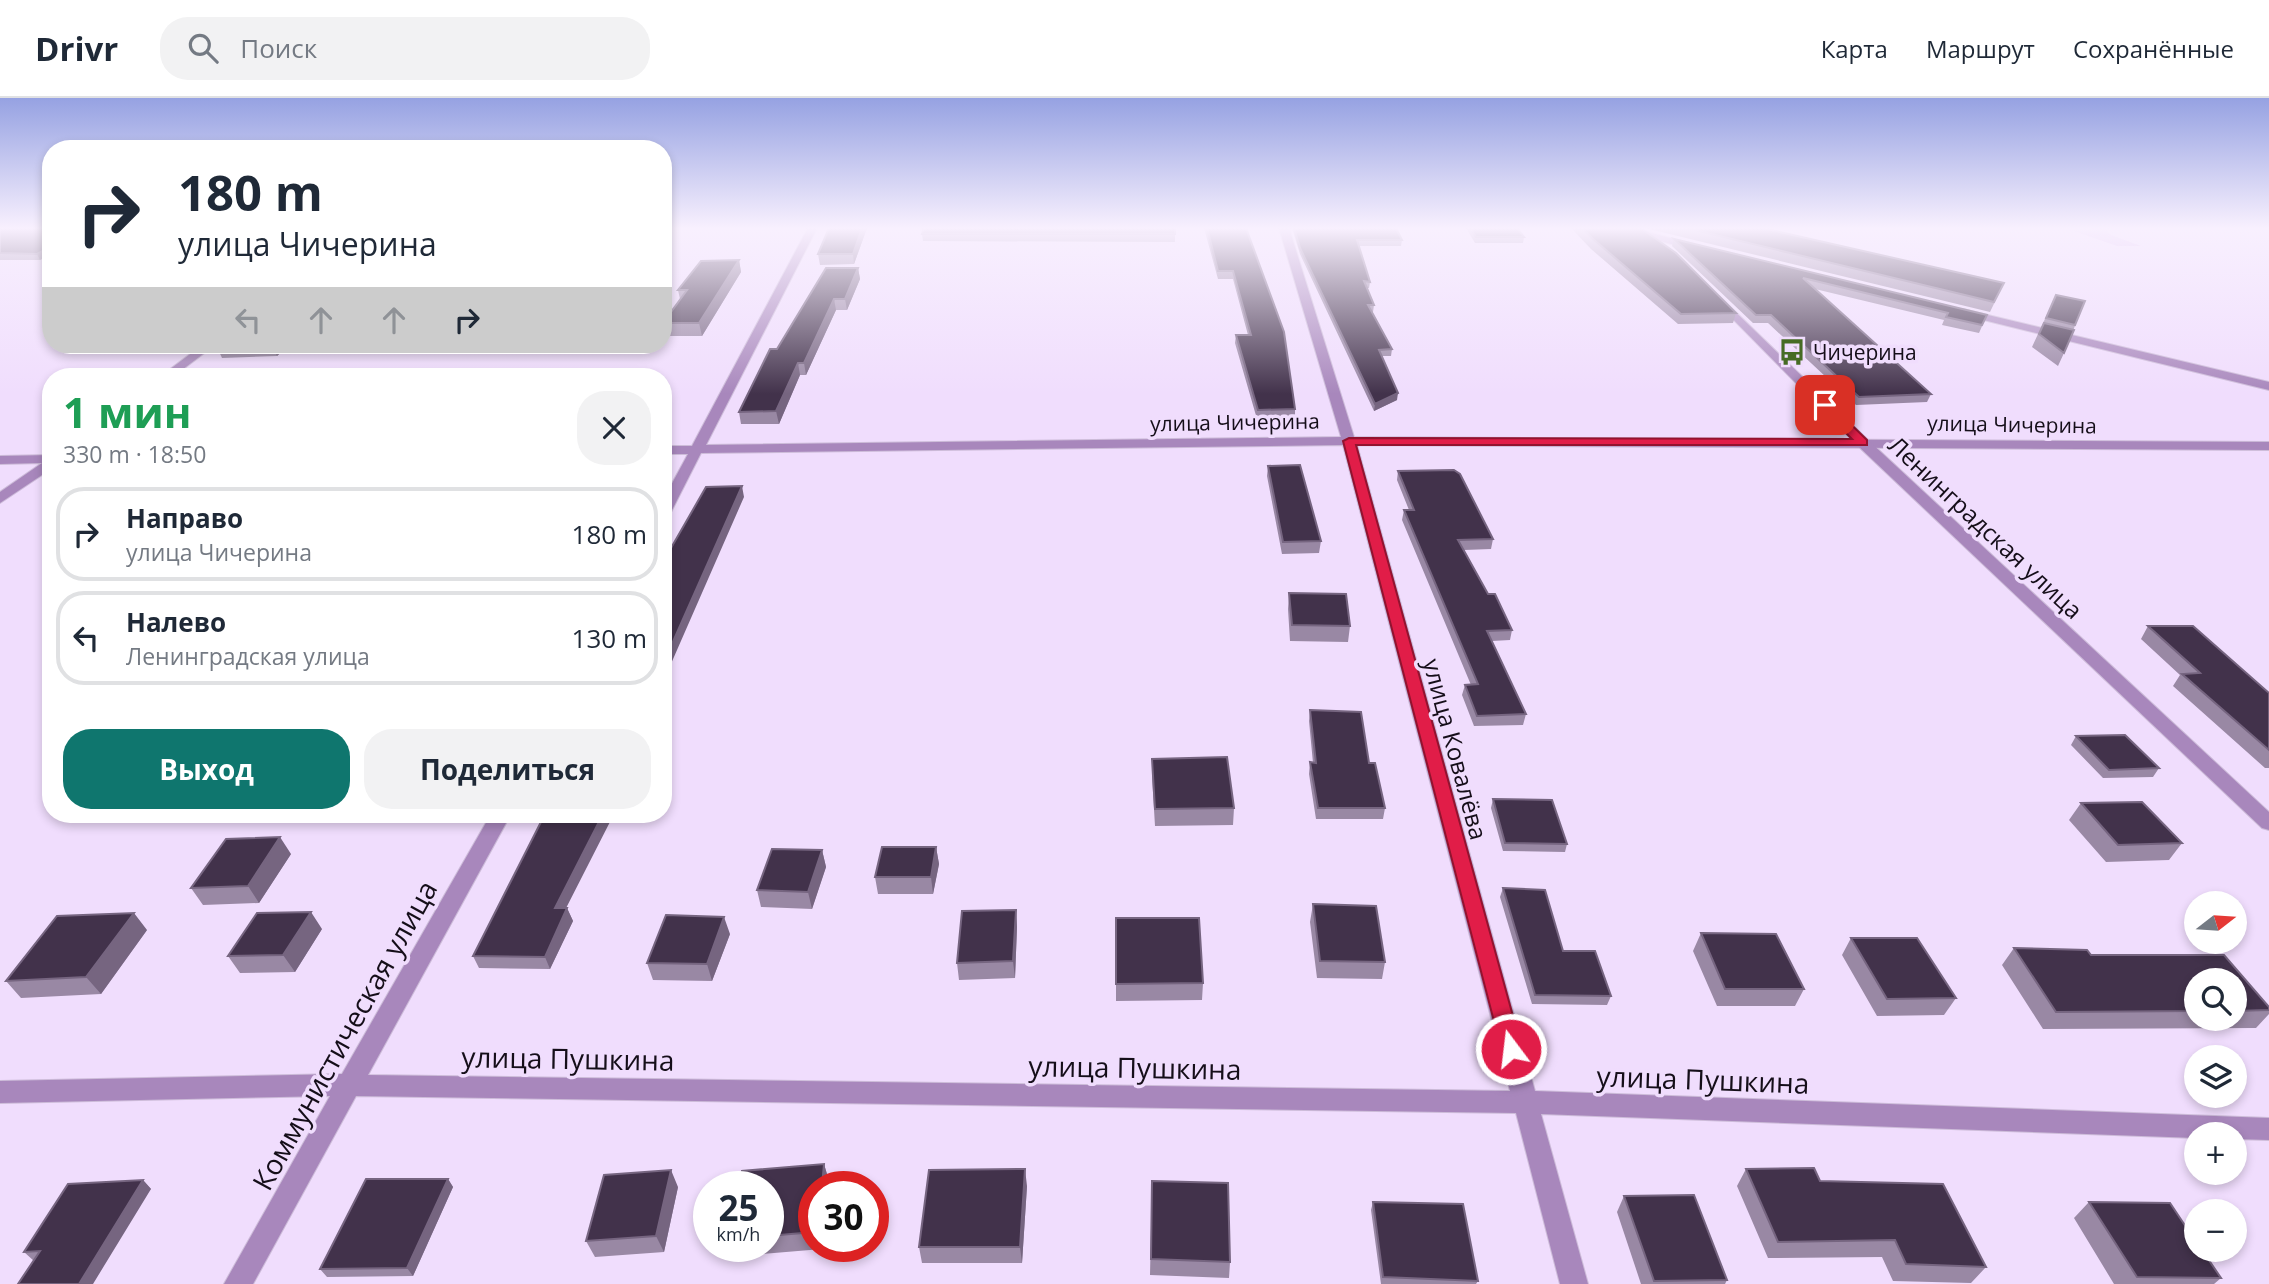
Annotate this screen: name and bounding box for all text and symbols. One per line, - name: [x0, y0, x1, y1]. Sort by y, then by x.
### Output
- search box: [160, 17, 650, 80]
- text: Drivr: [35, 26, 118, 71]
- icon: search: [184, 29, 222, 67]
- text: Поиск: [240, 30, 317, 66]
- text: Карта: [1821, 32, 1888, 65]
- text: Маршрут: [1926, 32, 2035, 65]
- text: Сохранённые: [2073, 32, 2234, 65]
- text: 180 m: [178, 159, 323, 225]
- icon: right: [63, 168, 154, 259]
- text: улица Чичерина: [178, 222, 437, 265]
- icon: left: [229, 301, 267, 339]
- icon: ahead: [302, 301, 340, 339]
- icon: ahead: [375, 301, 413, 339]
- icon: right: [448, 301, 486, 339]
- bus stop icon: Чичерина: [1777, 337, 1807, 367]
- place label: Чичерина: [1813, 338, 1917, 366]
- pin: [1795, 375, 1855, 435]
- text: 1 мин: [63, 383, 191, 440]
- icon: arrive: [1806, 386, 1844, 424]
- button: close: [577, 391, 651, 465]
- street label: улица Чичерина: [1150, 407, 1320, 437]
- street label: улица Чичерина: [1927, 409, 2097, 439]
- street label: Ленинградская улица: [1882, 428, 2090, 626]
- text: 330 m · 18:50: [63, 438, 206, 470]
- text: Направо: [126, 500, 243, 536]
- icon: right: [67, 515, 105, 553]
- text: 180 m: [572, 516, 647, 552]
- text: улица Чичерина: [126, 536, 312, 568]
- text: Налево: [126, 604, 226, 640]
- icon: left: [67, 619, 105, 657]
- text: 130 m: [572, 620, 647, 656]
- text: Ленинградская улица: [126, 640, 370, 672]
- street label: улица Ковалёва: [1416, 655, 1496, 843]
- button: Выход: [63, 729, 350, 809]
- button: Поделиться: [364, 729, 651, 809]
- street label: Коммунистическая улица: [243, 873, 445, 1197]
- north arrow: [2184, 891, 2247, 954]
- map controls: [2184, 891, 2247, 1262]
- button: search: [2184, 968, 2247, 1031]
- position arrow: [1474, 1012, 1548, 1086]
- street label: улица Пушкина: [461, 1037, 675, 1079]
- button: layers: [2184, 1045, 2247, 1108]
- street label: улица Пушкина: [1028, 1046, 1242, 1088]
- street label: улица Пушкина: [1596, 1056, 1810, 1102]
- button: +: [2184, 1122, 2247, 1185]
- speed limit sign: 30: [798, 1171, 889, 1262]
- text: 25: [718, 1184, 759, 1231]
- button: −: [2184, 1199, 2247, 1262]
- text: km/h: [717, 1222, 760, 1246]

